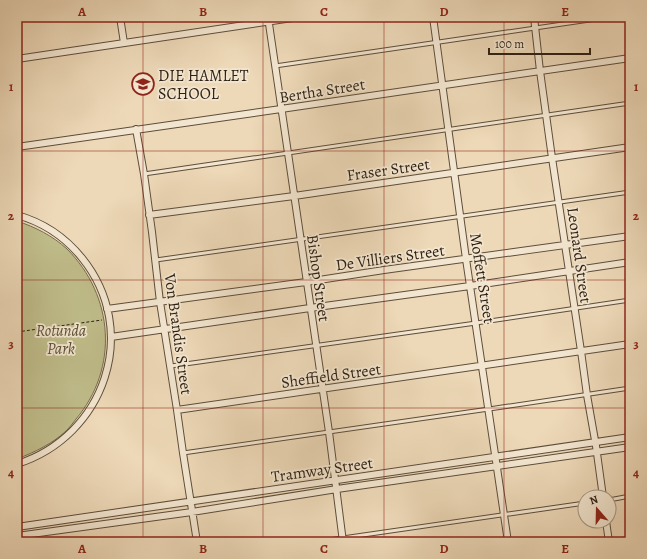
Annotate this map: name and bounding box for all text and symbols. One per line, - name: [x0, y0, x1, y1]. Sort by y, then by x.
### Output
- text: A: [77, 3, 87, 20]
- text: B: [199, 3, 207, 20]
- text: C: [320, 3, 328, 20]
- text: D: [439, 3, 449, 20]
- text: E: [561, 3, 569, 20]
- scale bar: [489, 30, 590, 56]
- text: 100 m: [495, 36, 524, 52]
- place label: DIE HAMLET SCHOOL: [158, 65, 249, 105]
- school or university icon: DIE HAMLET SCHOOL: [130, 71, 156, 97]
- street label: Bertha Street: [278, 73, 367, 109]
- text: 1: [9, 78, 14, 95]
- text: 1: [634, 78, 639, 95]
- street label: Fraser Street: [345, 153, 431, 187]
- street label: Leonard Street: [561, 206, 597, 304]
- text: 2: [8, 207, 15, 224]
- text: 2: [633, 207, 640, 224]
- street label: Moffett Street: [464, 231, 500, 325]
- street label: Bishop Street: [301, 233, 335, 323]
- street label: De Villiers Street: [334, 239, 446, 277]
- street label: Von Brandis Street: [158, 271, 197, 396]
- park label: Rotunda Park: [36, 320, 87, 360]
- text: 3: [8, 335, 14, 352]
- text: 3: [633, 335, 639, 352]
- street label: Sheffield Street: [280, 358, 382, 394]
- street label: Tramway Street: [270, 452, 374, 488]
- text: 4: [8, 464, 14, 481]
- text: 4: [633, 464, 639, 481]
- north arrow: [577, 489, 617, 529]
- text: N: [587, 492, 600, 508]
- text: A: [77, 540, 87, 557]
- text: B: [199, 540, 207, 557]
- text: C: [320, 540, 328, 557]
- text: D: [439, 540, 449, 557]
- text: E: [561, 540, 569, 557]

